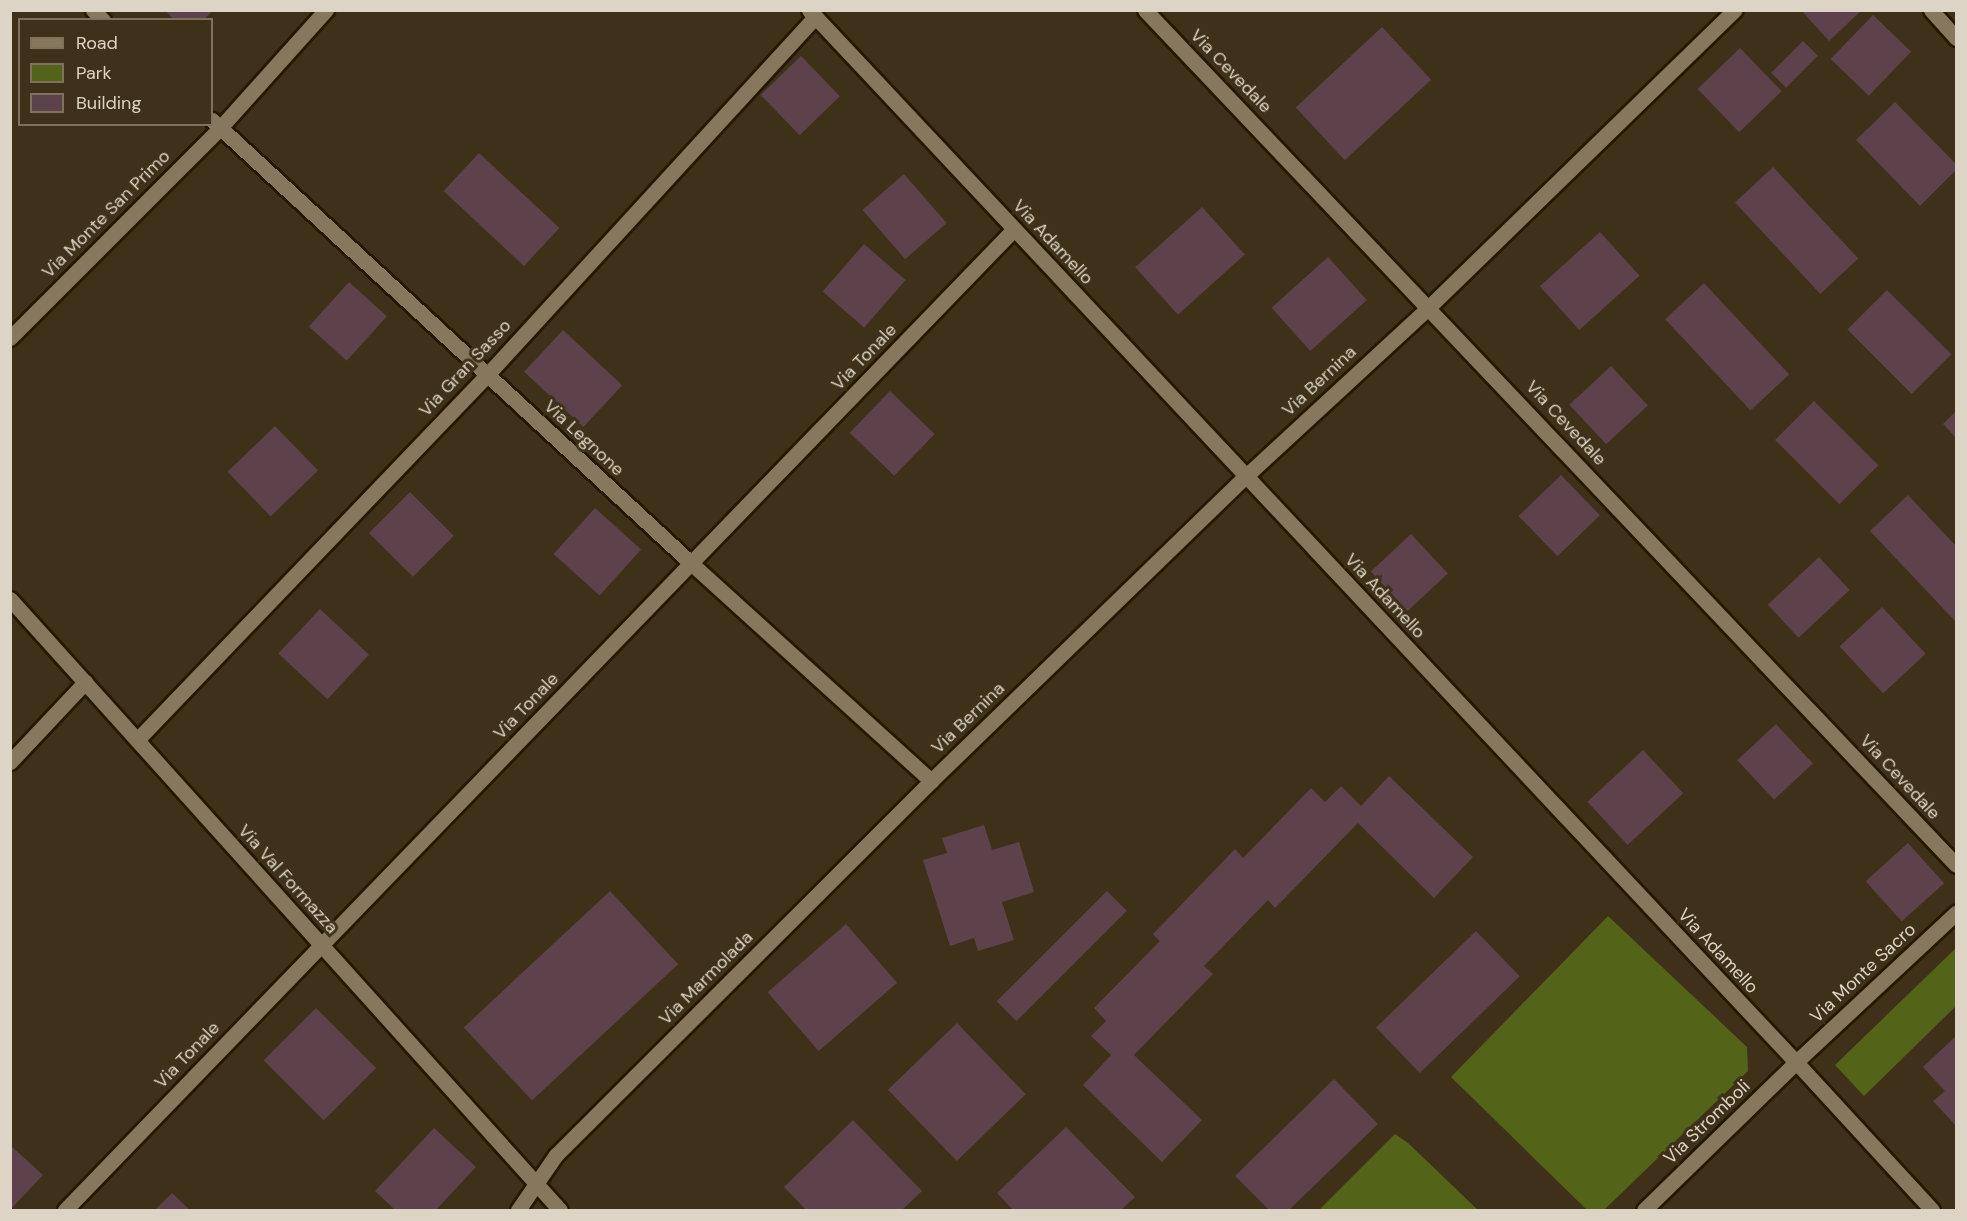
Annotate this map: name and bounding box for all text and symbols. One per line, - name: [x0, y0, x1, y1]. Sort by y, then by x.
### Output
- legend: [18, 18, 213, 126]
- street label: Via Cevedale: [1186, 25, 1276, 117]
- text: Road: [76, 31, 118, 55]
- text: Park: [76, 61, 112, 85]
- text: Building: [76, 91, 141, 115]
- street label: Via Monte San Primo: [37, 145, 175, 283]
- street label: Via Adamello: [1008, 195, 1098, 289]
- street label: Via Gran Sasso: [414, 315, 516, 421]
- street label: Via Tonale: [827, 319, 901, 395]
- street label: Via Bernina: [1277, 341, 1361, 421]
- street label: Via Cevedale: [1521, 376, 1611, 470]
- street label: Via Legnone: [539, 395, 629, 481]
- street label: Via Adamello: [1340, 549, 1430, 643]
- street label: Via Tonale: [489, 668, 563, 744]
- street label: Via Bernina: [927, 678, 1009, 758]
- street label: Via Cevedale: [1855, 730, 1945, 824]
- street label: Via Val Formazza: [233, 820, 343, 938]
- street label: Via Adamello: [1673, 904, 1763, 998]
- street label: Via Monte Sacro: [1806, 919, 1920, 1027]
- street label: Via Marmolada: [654, 926, 758, 1030]
- street label: Via Tonale: [150, 1017, 224, 1093]
- street label: Via Stromboli: [1659, 1075, 1755, 1169]

